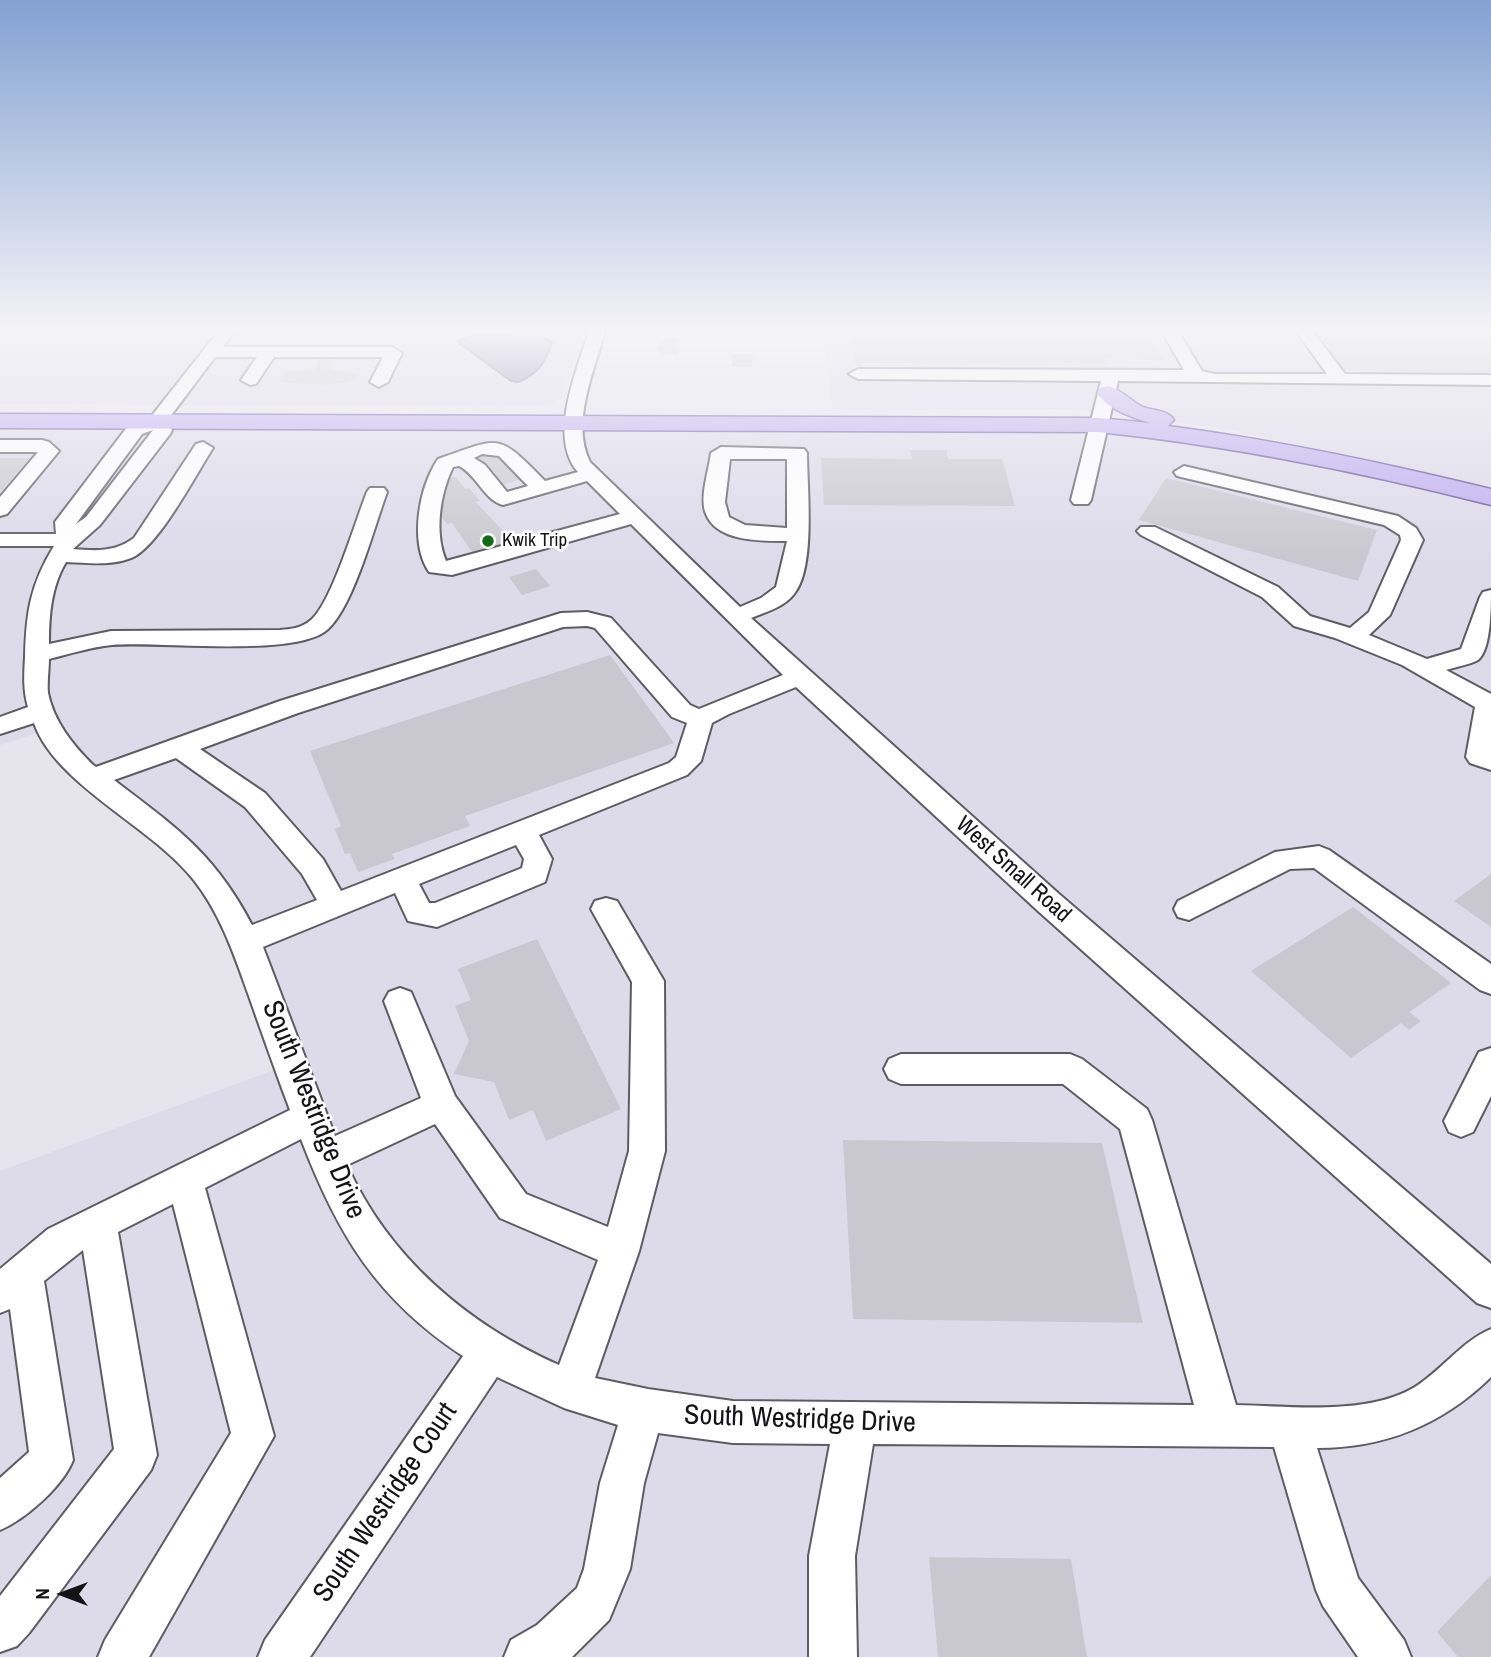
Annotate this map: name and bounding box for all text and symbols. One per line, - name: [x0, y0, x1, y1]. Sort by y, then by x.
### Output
- place label: Kwik Trip: [502, 530, 567, 552]
- marker: Kwik Trip: [480, 533, 496, 549]
- street label: West Small Road: [950, 811, 1076, 929]
- street label: South Westridge Drive: [254, 996, 372, 1224]
- street label: South Westridge Court: [307, 1397, 465, 1609]
- street label: South Westridge Drive: [684, 1399, 916, 1441]
- north arrow: [28, 1559, 98, 1629]
- text: N: [29, 1588, 55, 1600]

